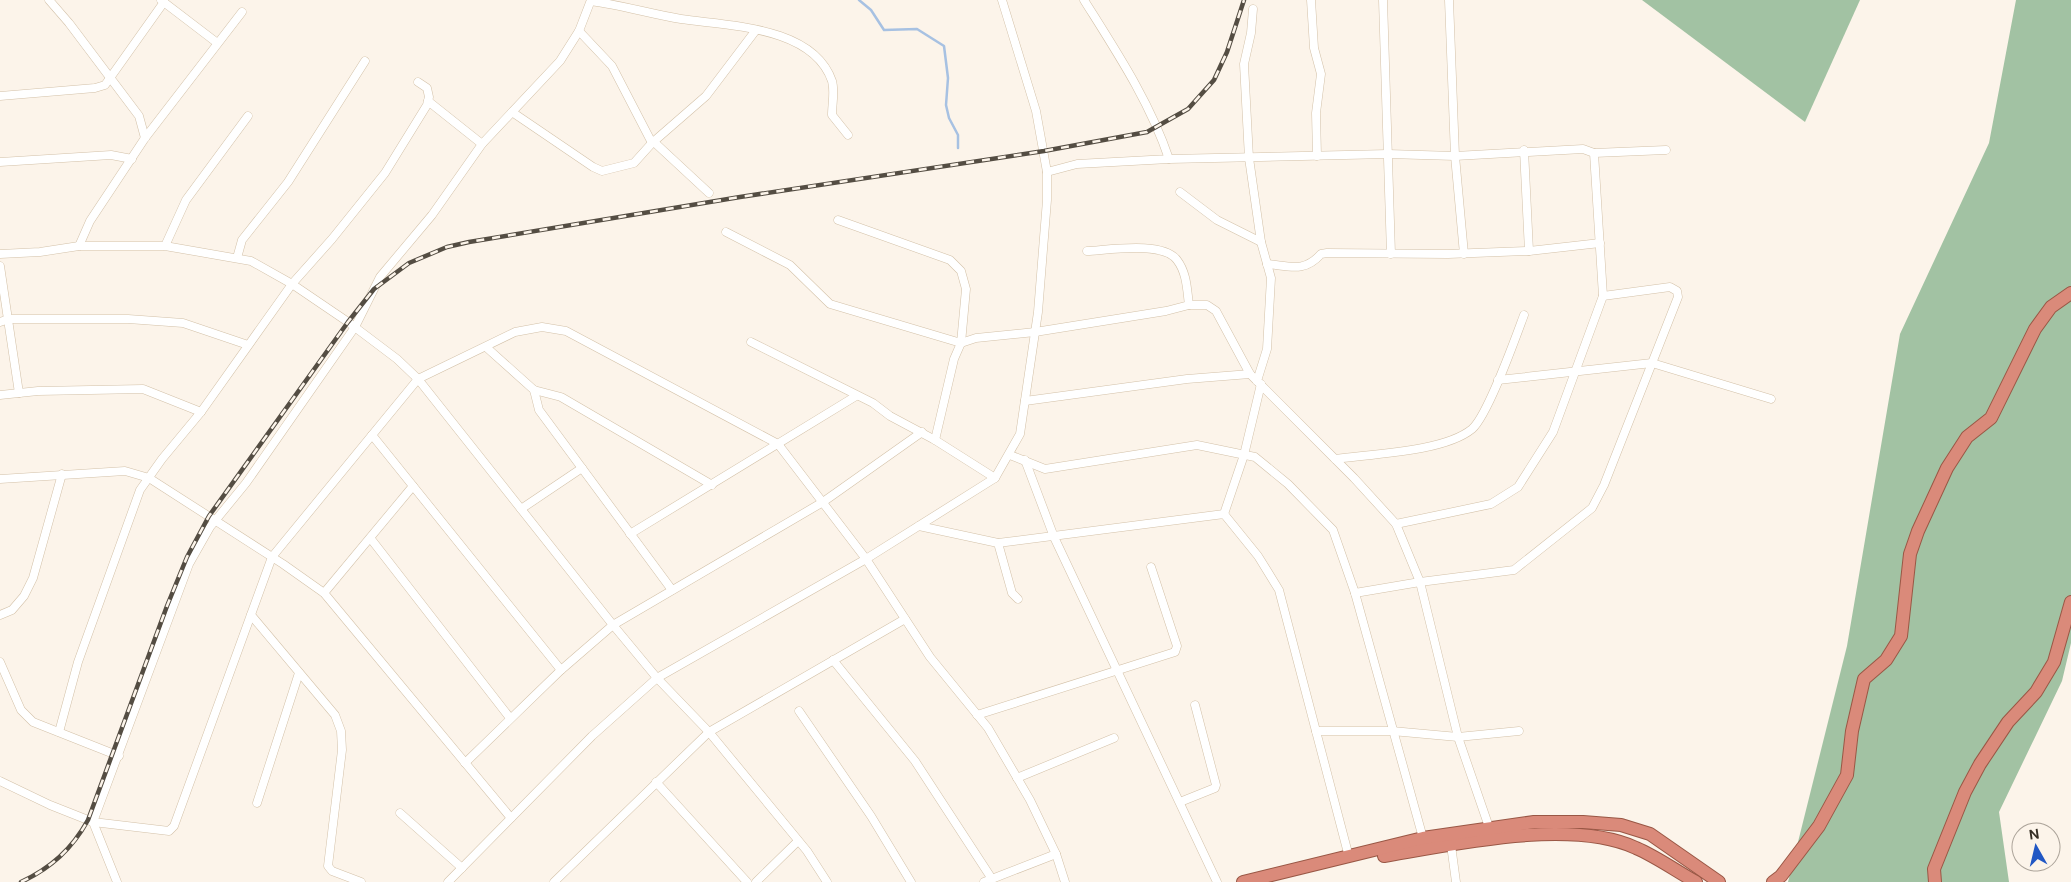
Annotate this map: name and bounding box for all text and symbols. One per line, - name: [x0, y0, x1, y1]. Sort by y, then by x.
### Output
- north arrow: [2011, 822, 2061, 872]
- text: N: [2028, 825, 2041, 844]

